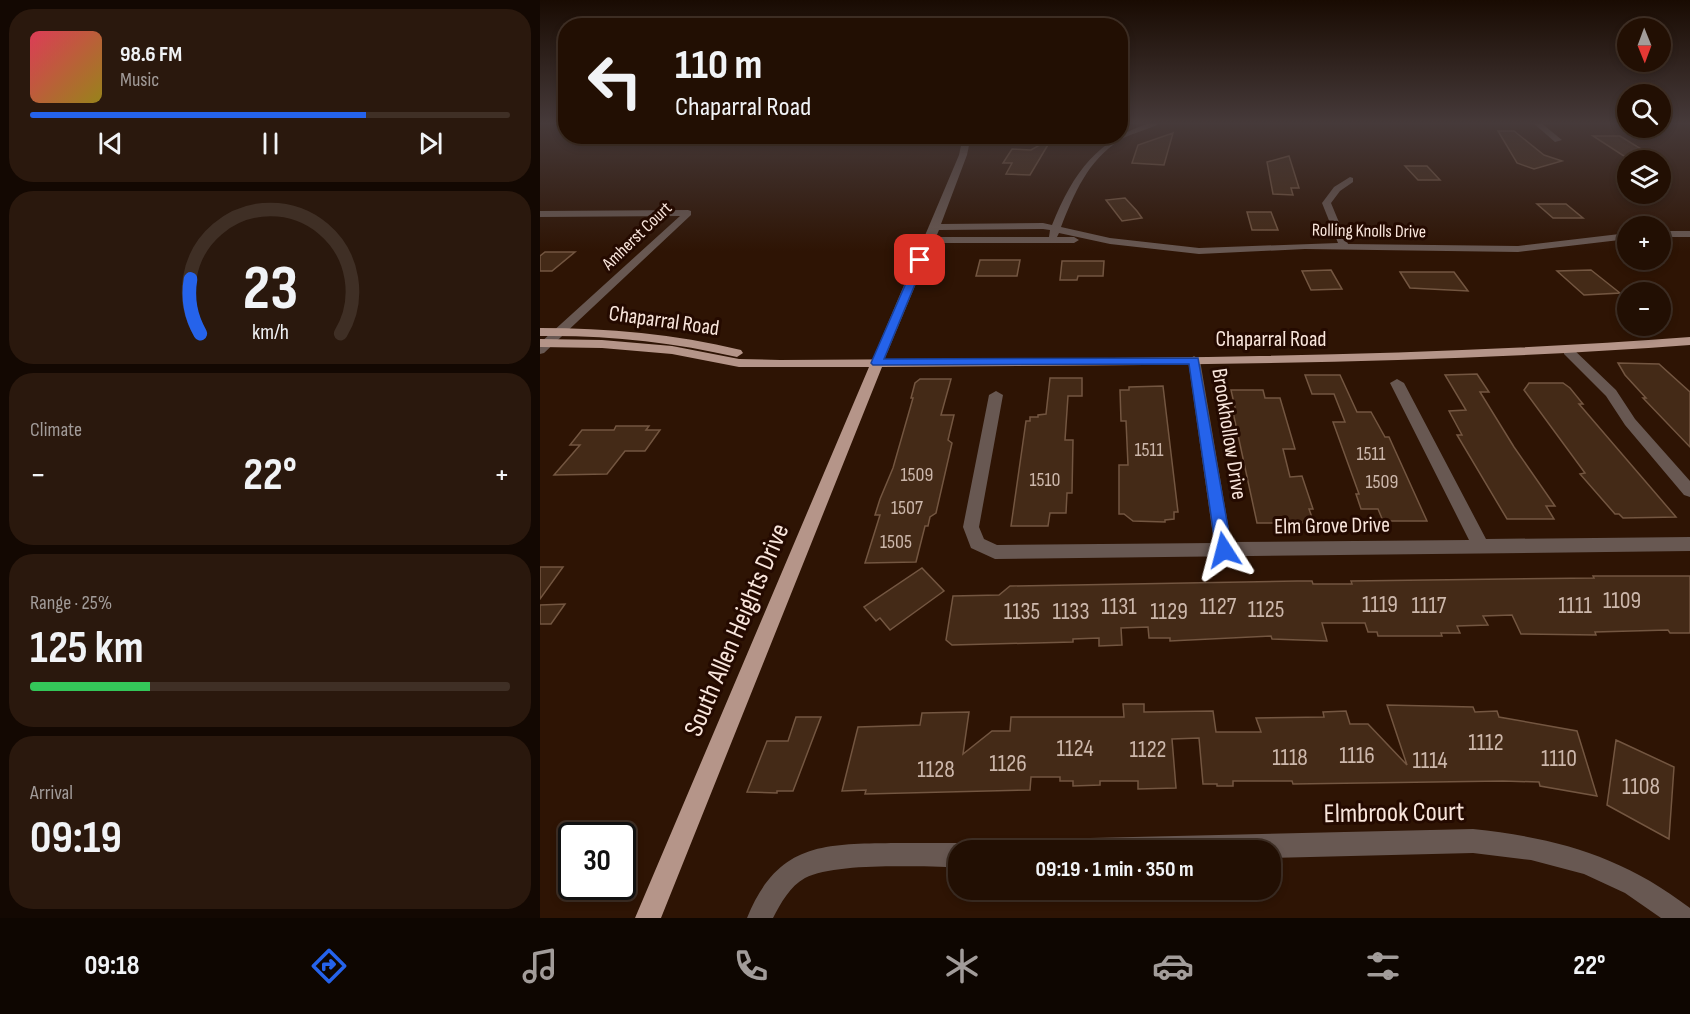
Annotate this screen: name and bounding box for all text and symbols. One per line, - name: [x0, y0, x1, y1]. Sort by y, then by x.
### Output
- north arrow: [1617, 18, 1671, 72]
- map controls: [1617, 18, 1671, 336]
- text: 110 m: [675, 40, 762, 91]
- text: 98.6 FM: [120, 41, 182, 68]
- icon: left: [576, 42, 654, 120]
- text: Music: [120, 68, 159, 92]
- button: search: [1617, 84, 1671, 138]
- text: Chaparral Road: [675, 91, 811, 123]
- icon: previous: [94, 127, 127, 160]
- icon: pause: [254, 127, 287, 160]
- icon: next: [414, 127, 447, 160]
- button: layers: [1617, 150, 1671, 204]
- street label: Amherst Court: [597, 197, 677, 275]
- button: +: [1617, 216, 1671, 270]
- street label: Rolling Knolls Drive: [1312, 220, 1426, 242]
- pin: [894, 234, 945, 285]
- icon: arrive: [903, 243, 936, 276]
- text: 23: [242, 252, 298, 327]
- button: −: [1617, 282, 1671, 336]
- street label: Chaparral Road: [607, 300, 721, 342]
- text: km/h: [251, 321, 289, 346]
- street label: Chaparral Road: [1215, 326, 1327, 353]
- street label: Brookhollow Drive: [1205, 366, 1253, 502]
- text: Climate: [30, 418, 82, 442]
- house number: 1511: [1134, 438, 1164, 462]
- house number: 1511: [1356, 442, 1386, 466]
- text: 22°: [243, 448, 297, 503]
- text: −: [30, 455, 46, 495]
- text: +: [494, 455, 510, 495]
- house number: 1509: [901, 463, 933, 487]
- house number: 1510: [1030, 468, 1060, 492]
- house number: 1509: [1366, 470, 1398, 494]
- house number: 1507: [891, 496, 923, 520]
- street label: Elm Grove Drive: [1274, 511, 1390, 541]
- position arrow: [1192, 518, 1256, 582]
- street label: South Allen Heights Drive: [678, 519, 796, 741]
- house number: 1505: [880, 530, 912, 554]
- house number: 1109: [1603, 586, 1641, 615]
- house number: 1119: [1362, 590, 1398, 619]
- text: Range · 25%: [30, 591, 112, 615]
- house number: 1117: [1412, 591, 1447, 620]
- house number: 1111: [1558, 591, 1592, 620]
- house number: 1131: [1101, 592, 1137, 621]
- house number: 1127: [1200, 592, 1237, 621]
- house number: 1125: [1248, 595, 1284, 624]
- house number: 1135: [1004, 597, 1040, 626]
- house number: 1133: [1053, 597, 1089, 626]
- house number: 1129: [1150, 597, 1188, 626]
- text: 125 km: [30, 621, 143, 676]
- house number: 1112: [1468, 728, 1504, 757]
- house number: 1124: [1057, 734, 1093, 763]
- house number: 1122: [1130, 735, 1166, 764]
- house number: 1116: [1339, 741, 1375, 770]
- house number: 1118: [1272, 743, 1308, 772]
- house number: 1110: [1541, 744, 1577, 773]
- house number: 1114: [1412, 746, 1448, 775]
- house number: 1126: [989, 749, 1027, 778]
- house number: 1128: [917, 755, 955, 784]
- house number: 1108: [1622, 772, 1660, 801]
- text: Arrival: [30, 781, 73, 805]
- street label: Elmbrook Court: [1323, 796, 1465, 830]
- text: 09:19: [30, 811, 122, 866]
- speed limit sign: 30: [558, 822, 636, 900]
- text: 09:19 · 1 min · 350 m: [1035, 856, 1194, 883]
- icon: directions: [308, 945, 350, 987]
- icon: music: [519, 945, 561, 987]
- icon: phone: [730, 945, 772, 987]
- icon: climate: [941, 945, 983, 987]
- icon: car: [1152, 945, 1194, 987]
- icon: filters: [1362, 945, 1404, 987]
- text: 09:18: [84, 950, 139, 982]
- text: 22°: [1573, 950, 1606, 982]

